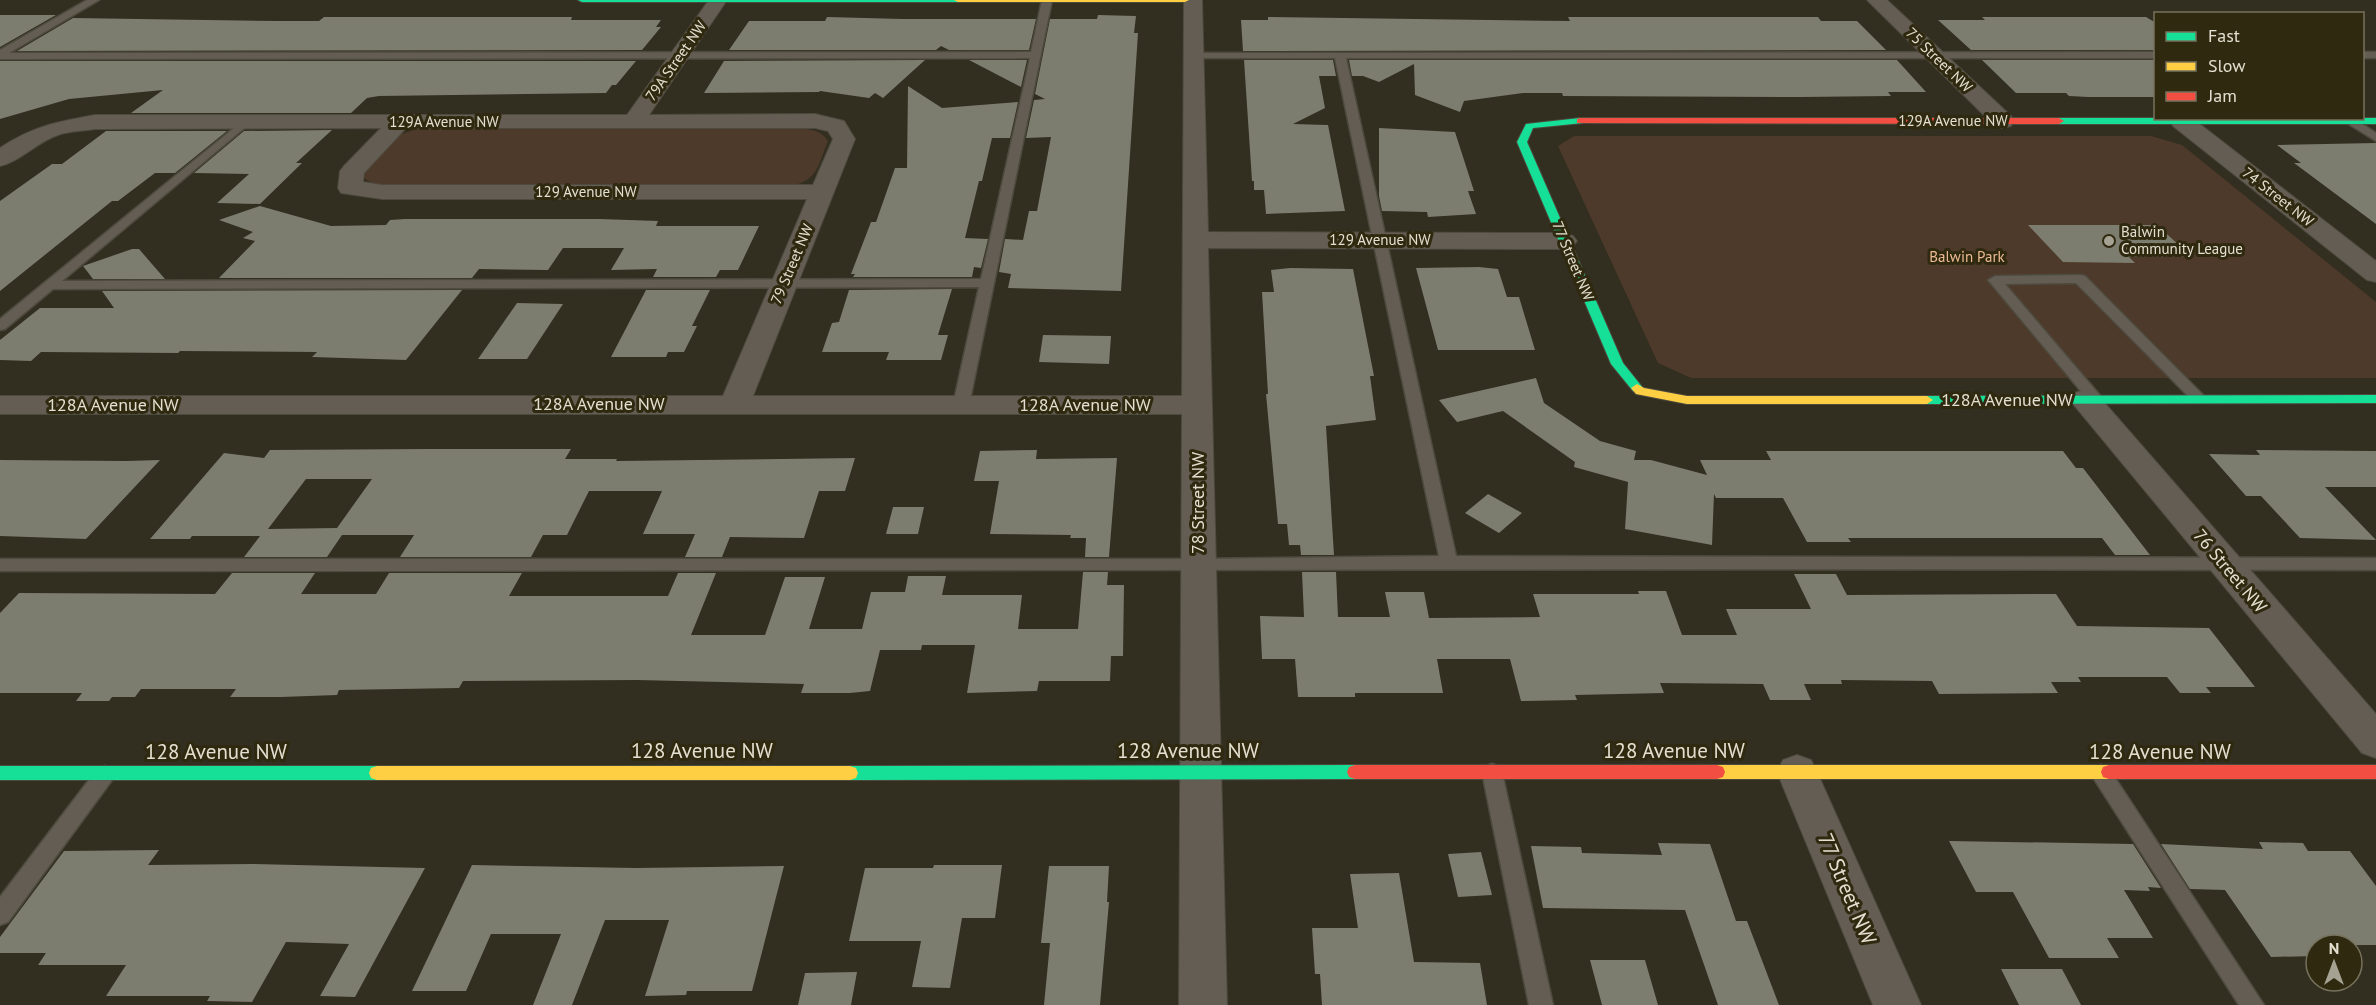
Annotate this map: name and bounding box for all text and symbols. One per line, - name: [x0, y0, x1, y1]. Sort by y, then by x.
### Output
- legend: [2154, 12, 2364, 120]
- street label: 79A Street NW: [641, 17, 710, 104]
- street label: 75 Street NW: [1902, 23, 1977, 96]
- text: Fast: [2208, 24, 2240, 47]
- text: Slow: [2208, 54, 2246, 77]
- text: Jam: [2207, 84, 2237, 107]
- street label: 129A Avenue NW: [1898, 111, 2008, 130]
- street label: 129A Avenue NW: [389, 112, 499, 131]
- street label: 74 Street NW: [2239, 163, 2318, 231]
- street label: 129 Avenue NW: [535, 182, 637, 201]
- street label: 77 Street NW: [1548, 218, 1599, 304]
- street label: 79 Street NW: [766, 220, 817, 307]
- place label: Balwin Community League: [2121, 222, 2243, 258]
- street label: 129 Avenue NW: [1329, 230, 1431, 249]
- marker: Balwin Community League: [2102, 234, 2116, 248]
- park label: Balwin Park: [1929, 247, 2006, 266]
- street label: 128A Avenue NW: [1941, 388, 2073, 411]
- street label: 128A Avenue NW: [533, 392, 665, 415]
- street label: 128A Avenue NW: [47, 393, 179, 416]
- street label: 128A Avenue NW: [1019, 393, 1151, 416]
- street label: 78 Street NW: [1186, 452, 1209, 554]
- street label: 76 Street NW: [2189, 524, 2272, 617]
- street label: 128 Avenue NW: [631, 737, 774, 764]
- street label: 128 Avenue NW: [1117, 737, 1260, 764]
- street label: 128 Avenue NW: [1603, 737, 1746, 764]
- street label: 128 Avenue NW: [145, 738, 288, 765]
- street label: 128 Avenue NW: [2089, 738, 2232, 765]
- street label: 77 Street NW: [1812, 829, 1883, 949]
- north arrow: [2304, 933, 2364, 993]
- text: N: [2329, 938, 2339, 958]

